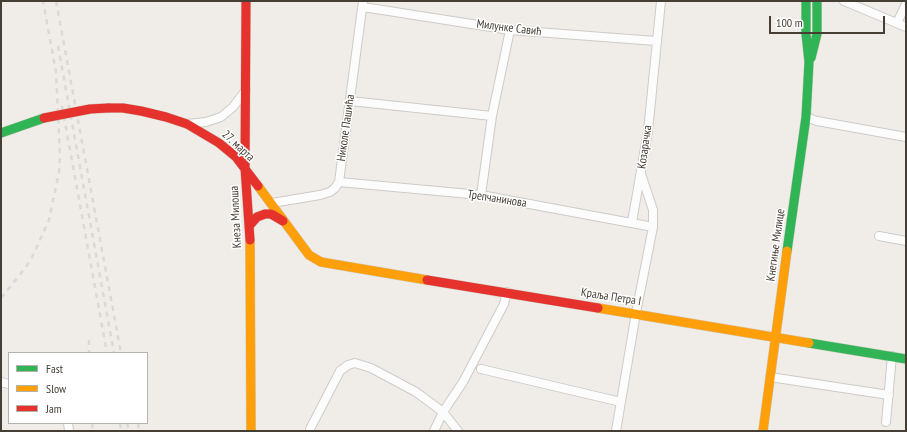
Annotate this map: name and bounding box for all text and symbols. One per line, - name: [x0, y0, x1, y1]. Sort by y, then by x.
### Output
- scale bar: [771, 8, 887, 34]
- text: 100 m: [776, 15, 803, 30]
- street label: Милунке Савић: [476, 17, 542, 39]
- street label: Николе Пашића: [334, 94, 358, 162]
- street label: Козарачка: [635, 124, 655, 170]
- street label: 27. марта: [219, 127, 257, 165]
- street label: Кнеза Милоша: [227, 185, 245, 249]
- street label: Трепчанинова: [466, 187, 528, 211]
- street label: Кнегиње Милице: [764, 208, 788, 282]
- street label: Краља Петра I: [580, 285, 642, 309]
- legend: [8, 352, 148, 424]
- text: Fast: [46, 361, 63, 376]
- text: Slow: [46, 381, 66, 396]
- text: Jam: [46, 401, 62, 416]

